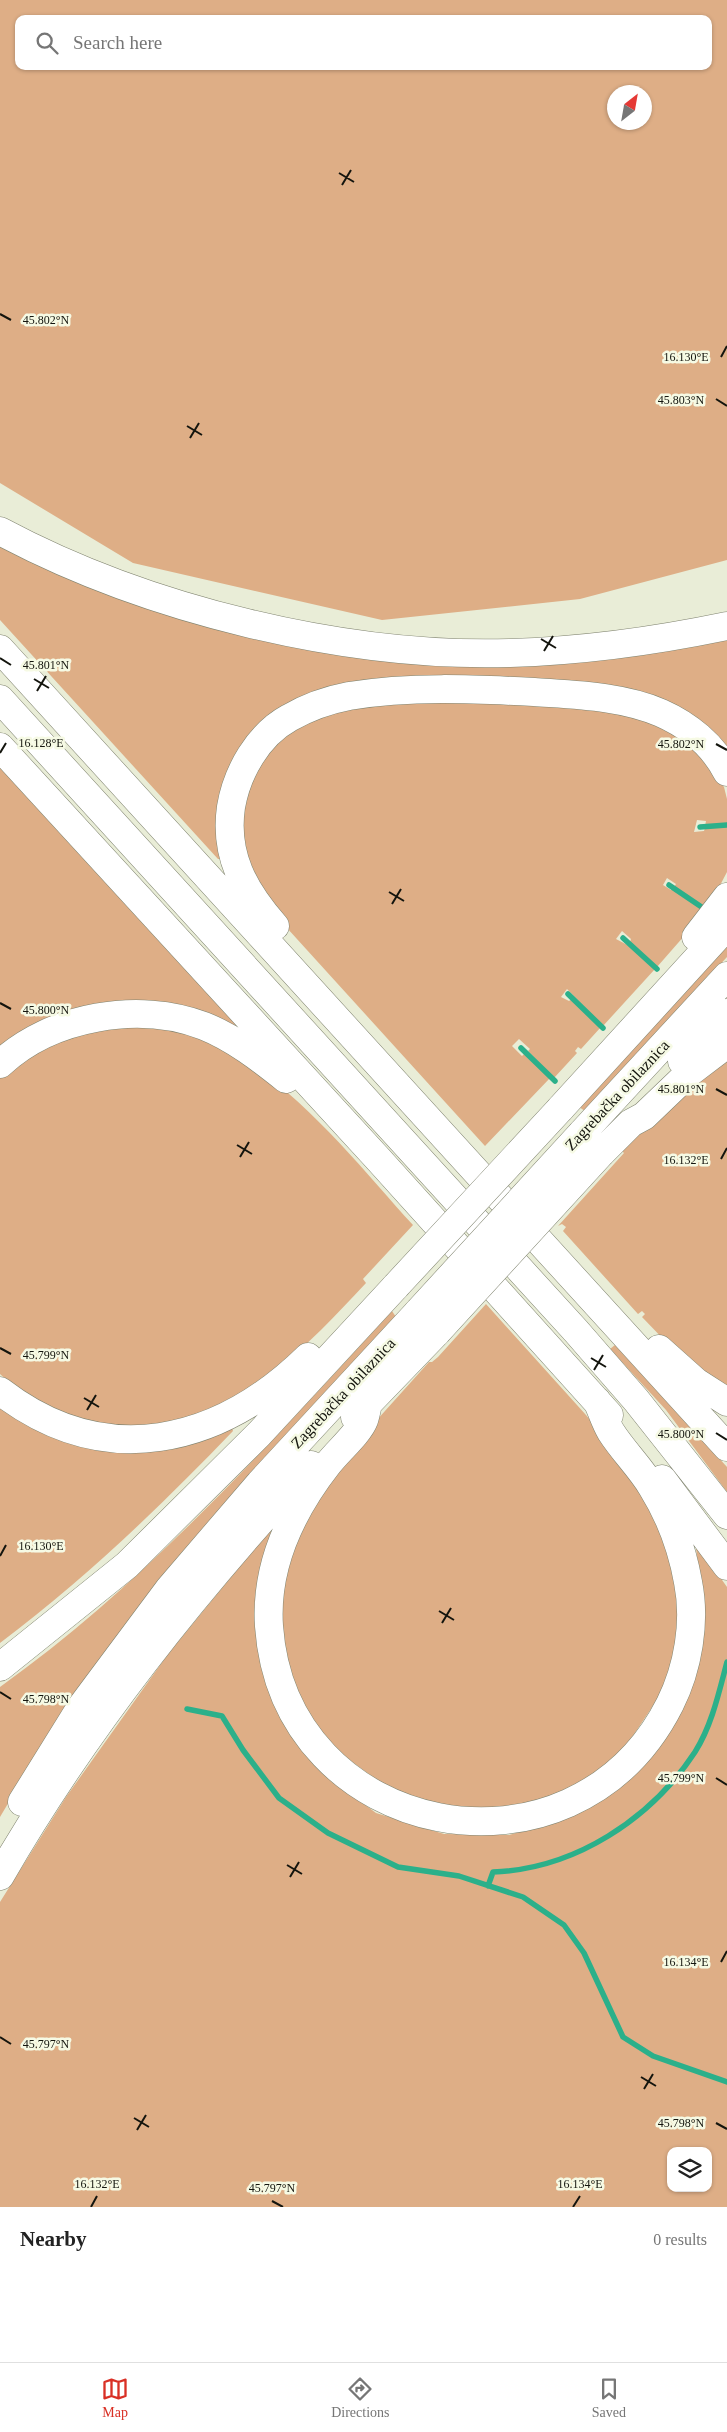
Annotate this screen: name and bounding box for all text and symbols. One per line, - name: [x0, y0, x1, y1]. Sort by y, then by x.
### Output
- search box: [15, 15, 712, 70]
- icon: search: [33, 29, 61, 57]
- text: Search here: [73, 32, 162, 53]
- north arrow: [607, 85, 652, 130]
- text: 45.802°N: [23, 313, 70, 327]
- text: 16.130°E: [663, 350, 709, 364]
- text: 45.803°N: [658, 393, 705, 407]
- text: 45.801°N: [23, 658, 70, 672]
- text: 16.128°E: [18, 736, 64, 750]
- text: 45.802°N: [658, 737, 705, 751]
- text: 45.800°N: [23, 1003, 70, 1017]
- street label: Zagrebačka obilaznica: [562, 1036, 673, 1154]
- text: 45.801°N: [658, 1082, 705, 1096]
- text: 16.132°E: [663, 1153, 709, 1167]
- street label: Zagrebačka obilaznica: [288, 1334, 399, 1452]
- text: 45.799°N: [23, 1348, 70, 1362]
- text: 45.800°N: [658, 1427, 705, 1441]
- text: 16.130°E: [18, 1539, 64, 1553]
- text: 45.798°N: [23, 1692, 70, 1706]
- text: 45.799°N: [658, 1771, 705, 1785]
- text: 16.134°E: [663, 1955, 709, 1969]
- text: 45.797°N: [23, 2037, 70, 2051]
- text: 45.798°N: [658, 2116, 705, 2130]
- map controls: [667, 2147, 712, 2192]
- button: layers: [667, 2147, 712, 2192]
- text: 16.132°E: [74, 2177, 120, 2191]
- text: 16.134°E: [557, 2177, 603, 2191]
- text: 45.797°N: [249, 2181, 296, 2195]
- text: Nearby: [20, 2227, 87, 2251]
- text: 0 results: [653, 2231, 707, 2248]
- tab: Map: [101, 2375, 129, 2421]
- tab: Directions: [331, 2375, 390, 2421]
- tab: Saved: [592, 2375, 626, 2421]

